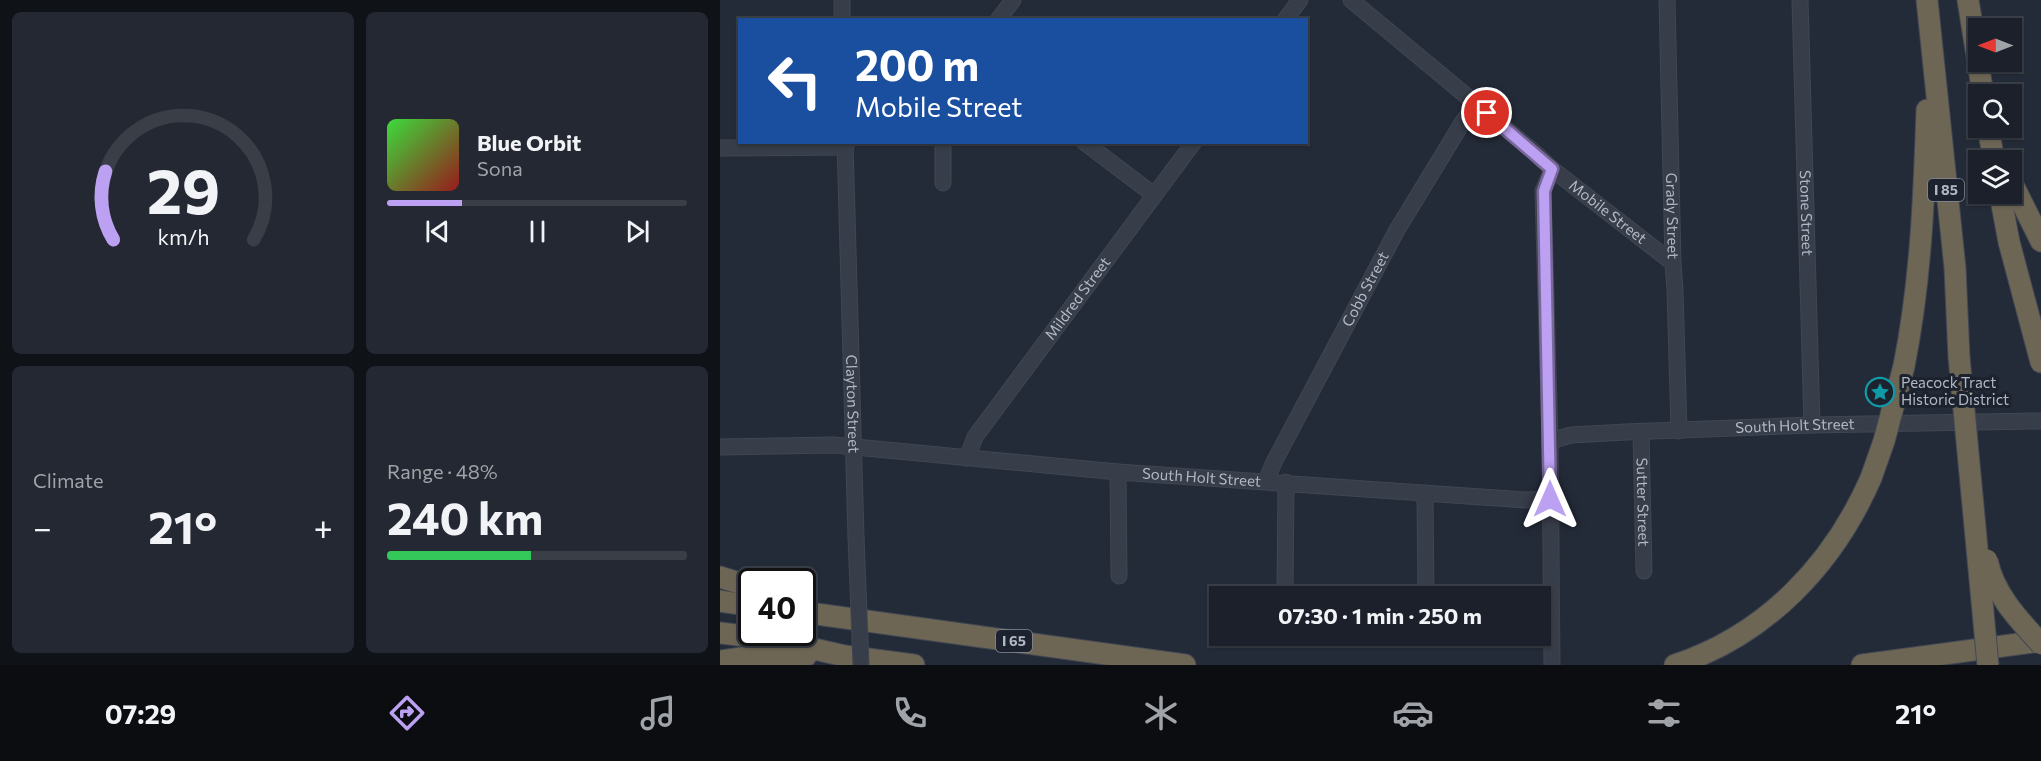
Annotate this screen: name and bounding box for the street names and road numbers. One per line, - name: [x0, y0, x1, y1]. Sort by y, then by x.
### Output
- street label: Stone Street: [1797, 170, 1817, 256]
- street label: Grady Street: [1663, 173, 1683, 259]
- street label: Mobile Street: [1566, 176, 1650, 247]
- road number: I 85: [1928, 179, 1964, 201]
- street label: Cobb Street: [1337, 248, 1392, 329]
- street label: Mildred Street: [1040, 253, 1114, 343]
- street label: Clayton Street: [843, 354, 864, 453]
- street label: South Holt Street: [1735, 414, 1855, 436]
- street label: Sutter Street: [1634, 457, 1653, 546]
- street label: South Holt Street: [1141, 464, 1262, 490]
- road number: I 65: [996, 630, 1032, 652]

